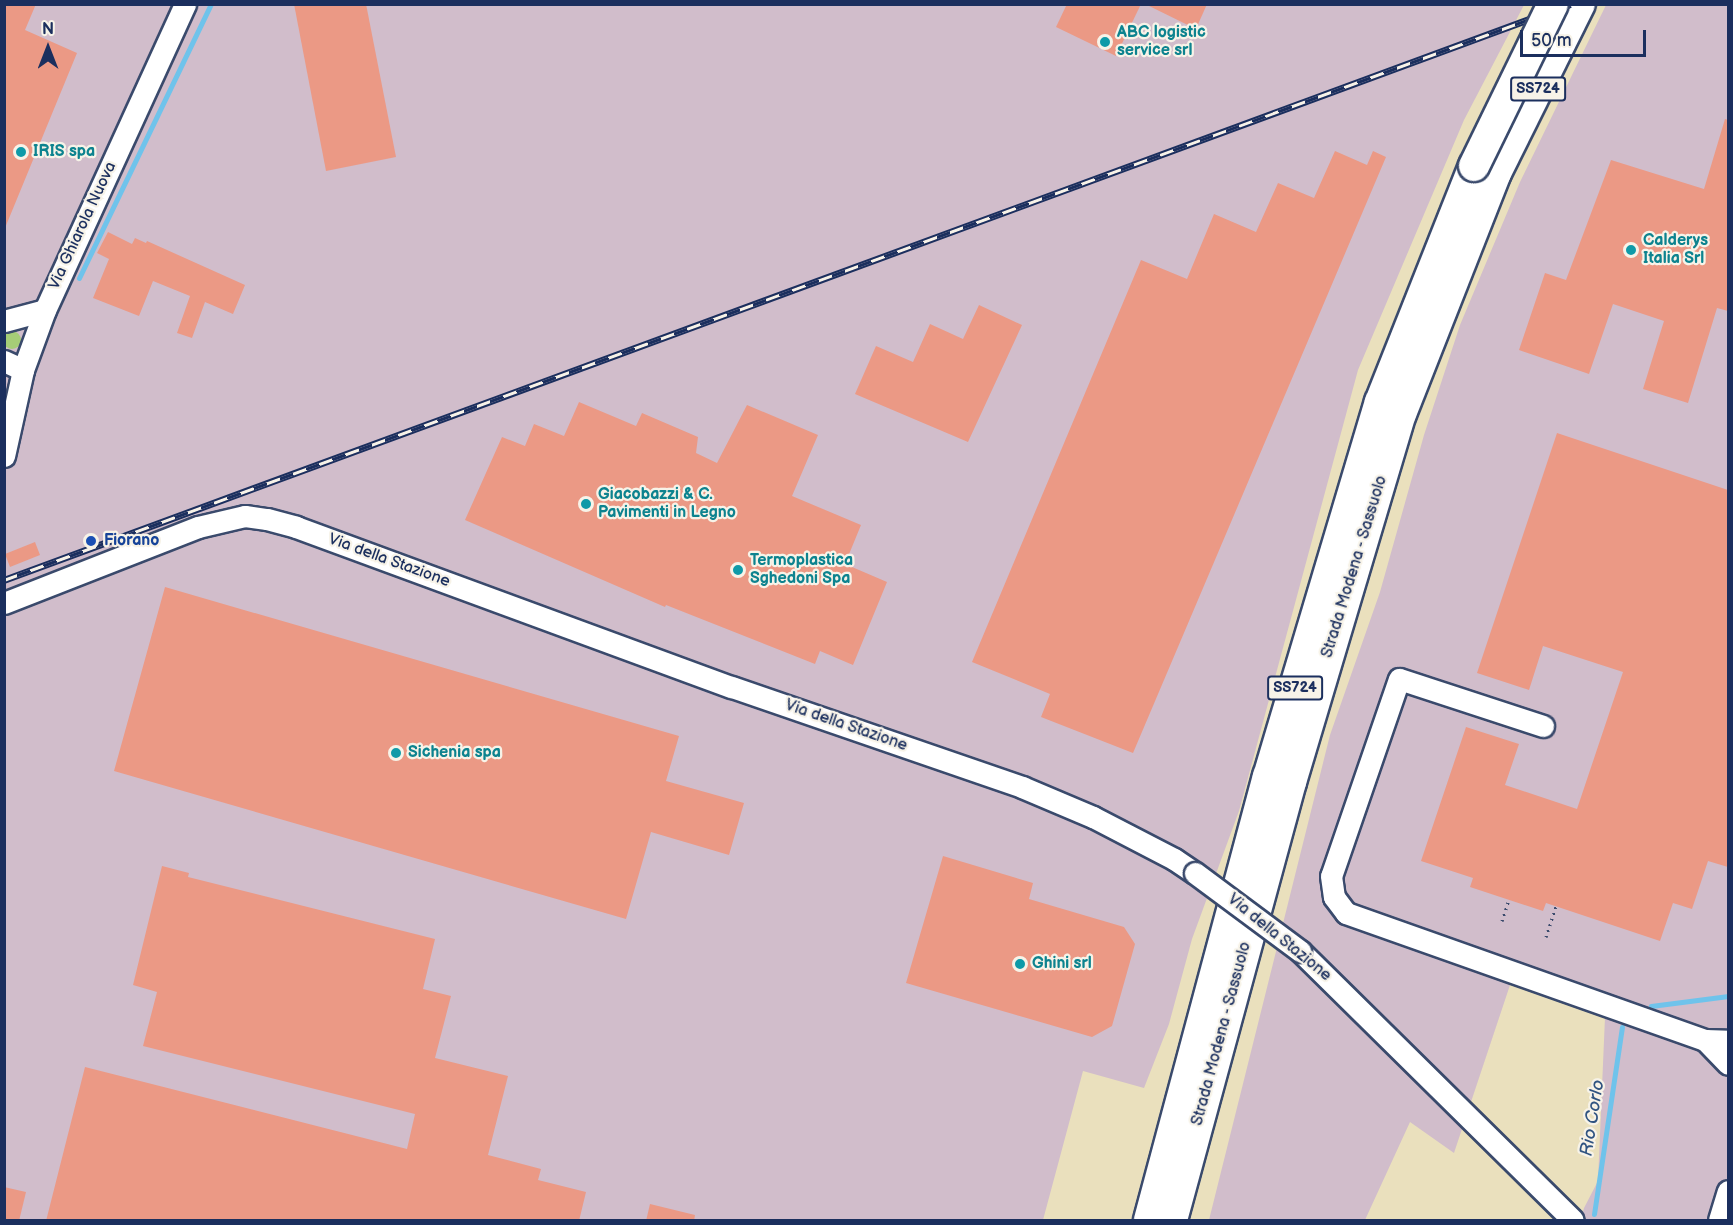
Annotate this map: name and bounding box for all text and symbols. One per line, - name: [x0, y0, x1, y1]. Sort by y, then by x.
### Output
- north arrow: [18, 18, 78, 78]
- scale bar: [1523, 18, 1649, 56]
- text: N: [42, 20, 54, 39]
- place label: ABC logistic service srl: [1117, 23, 1206, 61]
- text: 50 m: [1531, 30, 1572, 51]
- marker: ABC logistic service srl: [1098, 35, 1112, 49]
- road number: SS724: [1510, 77, 1566, 101]
- place label: IRIS spa: [33, 142, 95, 162]
- marker: IRIS spa: [14, 145, 28, 159]
- street label: Via Ghiarola Nuova: [45, 159, 121, 293]
- place label: Calderys Italia Srl: [1643, 231, 1708, 269]
- marker: Calderys Italia Srl: [1624, 243, 1638, 257]
- street label: Strada Modena - Sassuolo: [1318, 473, 1392, 661]
- place label: Giacobazzi & C. Pavimenti in Legno: [598, 485, 736, 523]
- marker: Giacobazzi & C. Pavimenti in Legno: [579, 497, 593, 511]
- street label: Via della Stazione: [325, 530, 453, 592]
- place label: Fiorano: [104, 531, 159, 551]
- marker: Fiorano: [82, 532, 100, 550]
- place label: Termoplastica Sghedoni Spa: [750, 551, 853, 589]
- marker: Termoplastica Sghedoni Spa: [731, 563, 745, 577]
- road number: SS724: [1266, 676, 1324, 700]
- street label: Via della Stazione: [782, 696, 910, 756]
- place label: Sichenia spa: [408, 743, 501, 763]
- marker: Sichenia spa: [389, 746, 403, 760]
- street label: Via della Stazione: [1223, 890, 1335, 986]
- street label: Strada Modena - Sassuolo: [1188, 939, 1256, 1129]
- place label: Ghini srl: [1032, 954, 1092, 974]
- marker: Ghini srl: [1013, 957, 1027, 971]
- water label: Rio Corlo: [1576, 1078, 1610, 1158]

